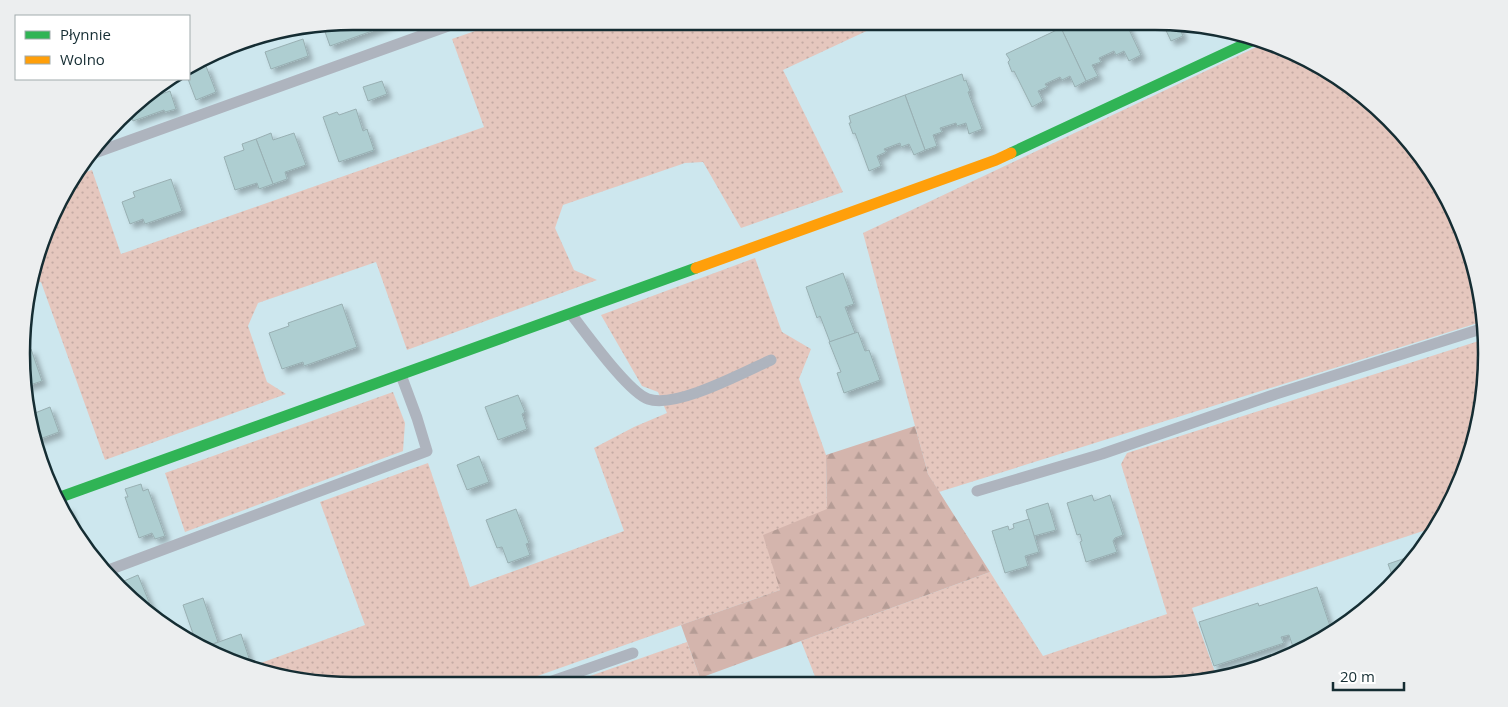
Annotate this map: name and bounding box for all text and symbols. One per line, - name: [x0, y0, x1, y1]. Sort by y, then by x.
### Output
- legend: [15, 15, 190, 80]
- text: Płynnie: [60, 24, 111, 44]
- text: Wolno: [60, 49, 105, 69]
- scale bar: [1333, 660, 1404, 692]
- text: 20 m: [1340, 666, 1375, 686]

